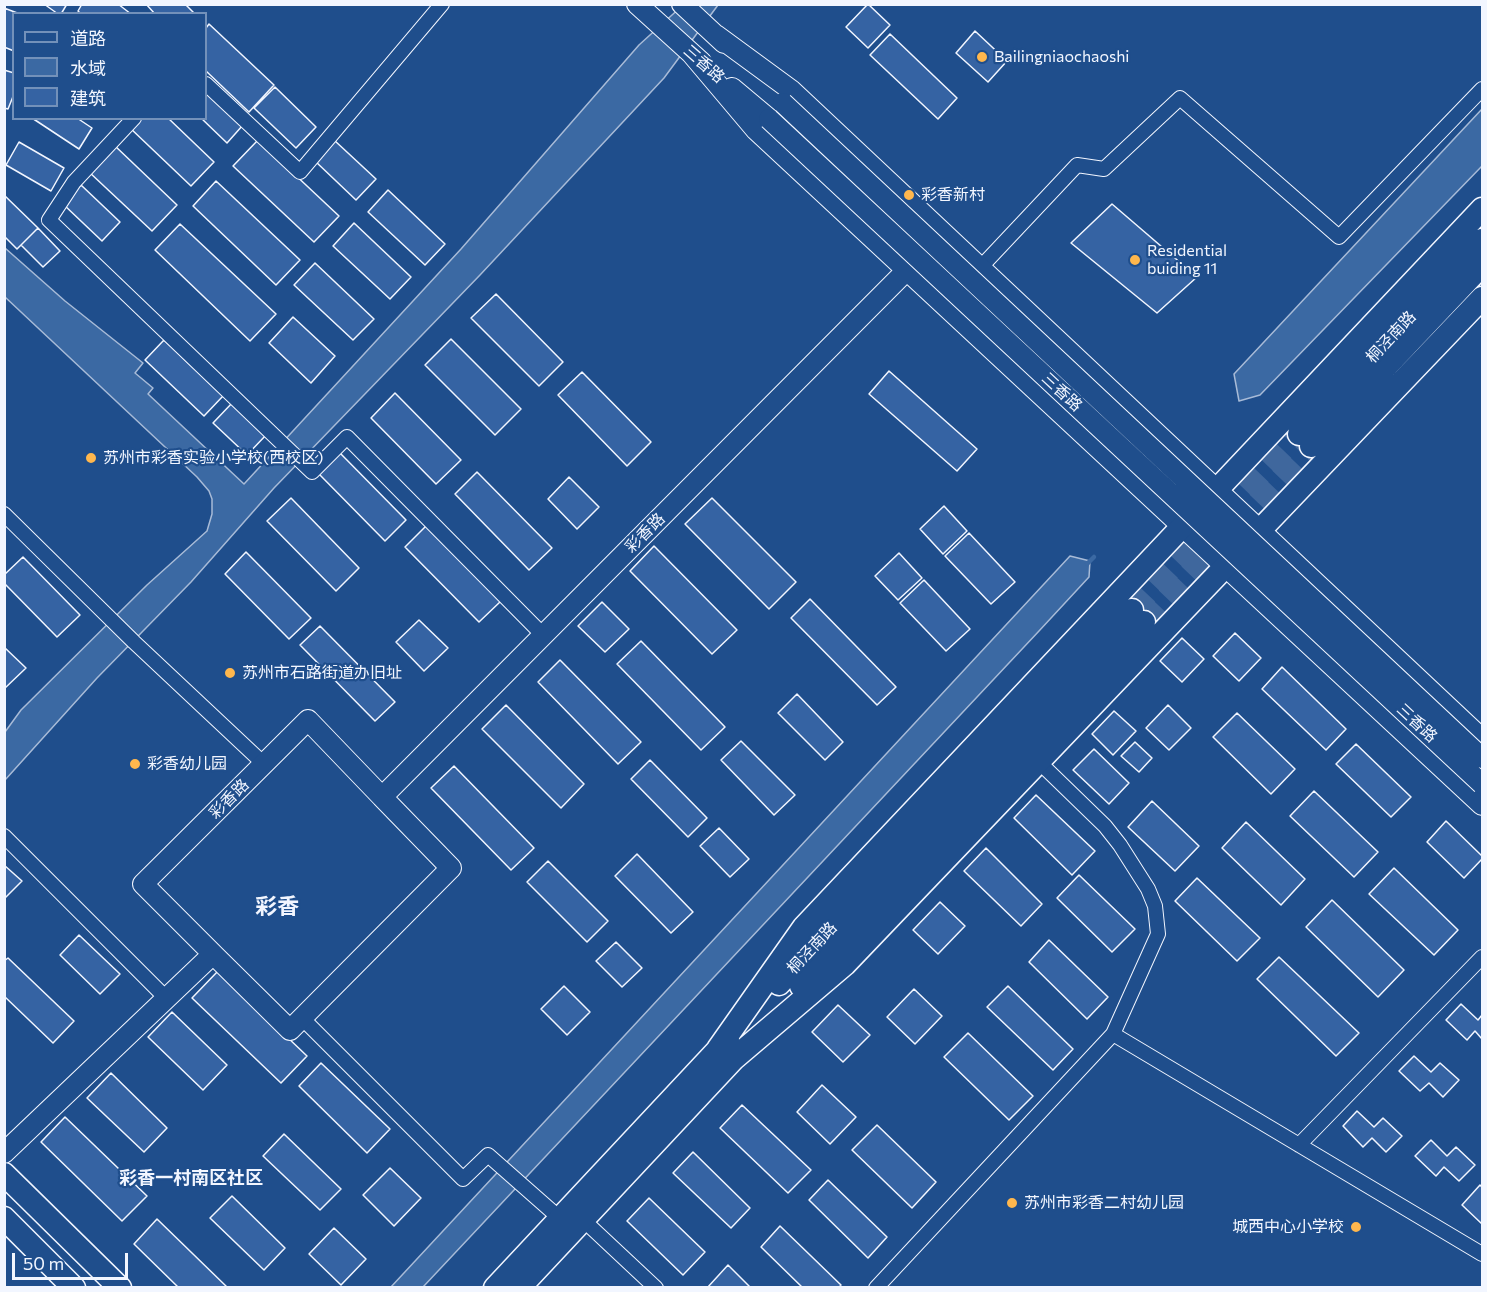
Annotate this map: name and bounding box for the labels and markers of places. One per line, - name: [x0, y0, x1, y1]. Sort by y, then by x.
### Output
- place label: Bailingniaochaoshi: [994, 47, 1129, 67]
- marker: Bailingniaochaoshi: [975, 50, 989, 64]
- place label: 彩香新村: [921, 185, 985, 205]
- marker: 彩香新村: [902, 188, 916, 202]
- place label: Residential buiding 11: [1147, 241, 1227, 279]
- marker: Residential buiding 11: [1128, 253, 1142, 267]
- place label: 苏州市彩香实验小学校(西校区): [103, 448, 323, 468]
- marker: 苏州市彩香实验小学校(西校区): [84, 451, 98, 465]
- place label: 苏州市石路街道办旧址: [242, 663, 402, 683]
- marker: 苏州市石路街道办旧址: [223, 666, 237, 680]
- place label: 彩香幼儿园: [147, 754, 227, 774]
- marker: 彩香幼儿园: [128, 757, 142, 771]
- place label: 苏州市彩香二村幼儿园: [1024, 1193, 1184, 1213]
- marker: 苏州市彩香二村幼儿园: [1005, 1196, 1019, 1210]
- place label: 城西中心小学校: [1232, 1217, 1344, 1237]
- marker: 城西中心小学校: [1349, 1220, 1363, 1234]

